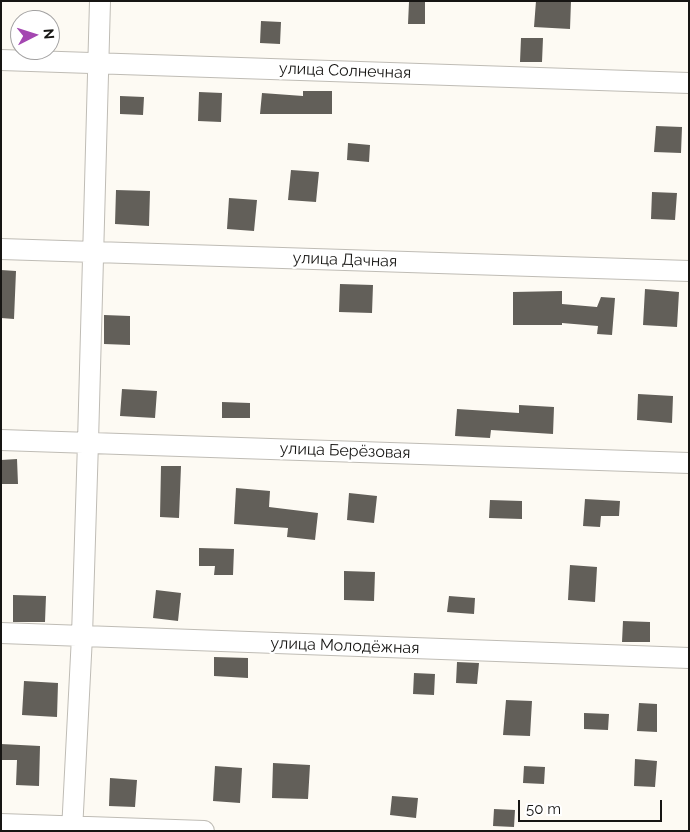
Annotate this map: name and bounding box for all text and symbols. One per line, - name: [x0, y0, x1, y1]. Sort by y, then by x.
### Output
- north arrow: [10, 10, 60, 60]
- text: N: [41, 28, 57, 40]
- street label: улица Солнечная: [279, 59, 411, 83]
- street label: улица Дачная: [292, 249, 398, 271]
- street label: улица Берёзовая: [279, 439, 411, 463]
- street label: улица Молодёжная: [270, 634, 420, 658]
- scale bar: [520, 790, 664, 822]
- text: 50 m: [526, 800, 561, 818]

